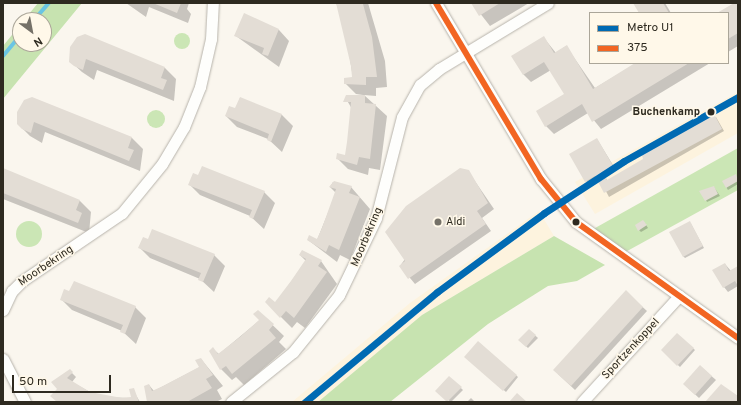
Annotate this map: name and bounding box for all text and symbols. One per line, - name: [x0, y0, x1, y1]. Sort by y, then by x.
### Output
- north arrow: [12, 12, 52, 52]
- legend: [589, 12, 729, 64]
- text: Metro U1: [627, 20, 674, 36]
- text: N: [31, 33, 45, 49]
- text: 375: [627, 40, 648, 56]
- place label: Buchenkamp: [633, 105, 700, 119]
- marker: Buchenkamp: [704, 105, 718, 119]
- street label: Moorbekring: [349, 205, 385, 269]
- place label: Aldi: [446, 215, 465, 229]
- marker: Aldi: [433, 217, 443, 227]
- unlabelled marker: [571, 217, 581, 227]
- street label: Moorbekring: [16, 243, 76, 289]
- street label: Sportzenkoppel: [600, 316, 662, 382]
- scale bar: [14, 367, 113, 393]
- text: 50 m: [19, 374, 47, 390]

